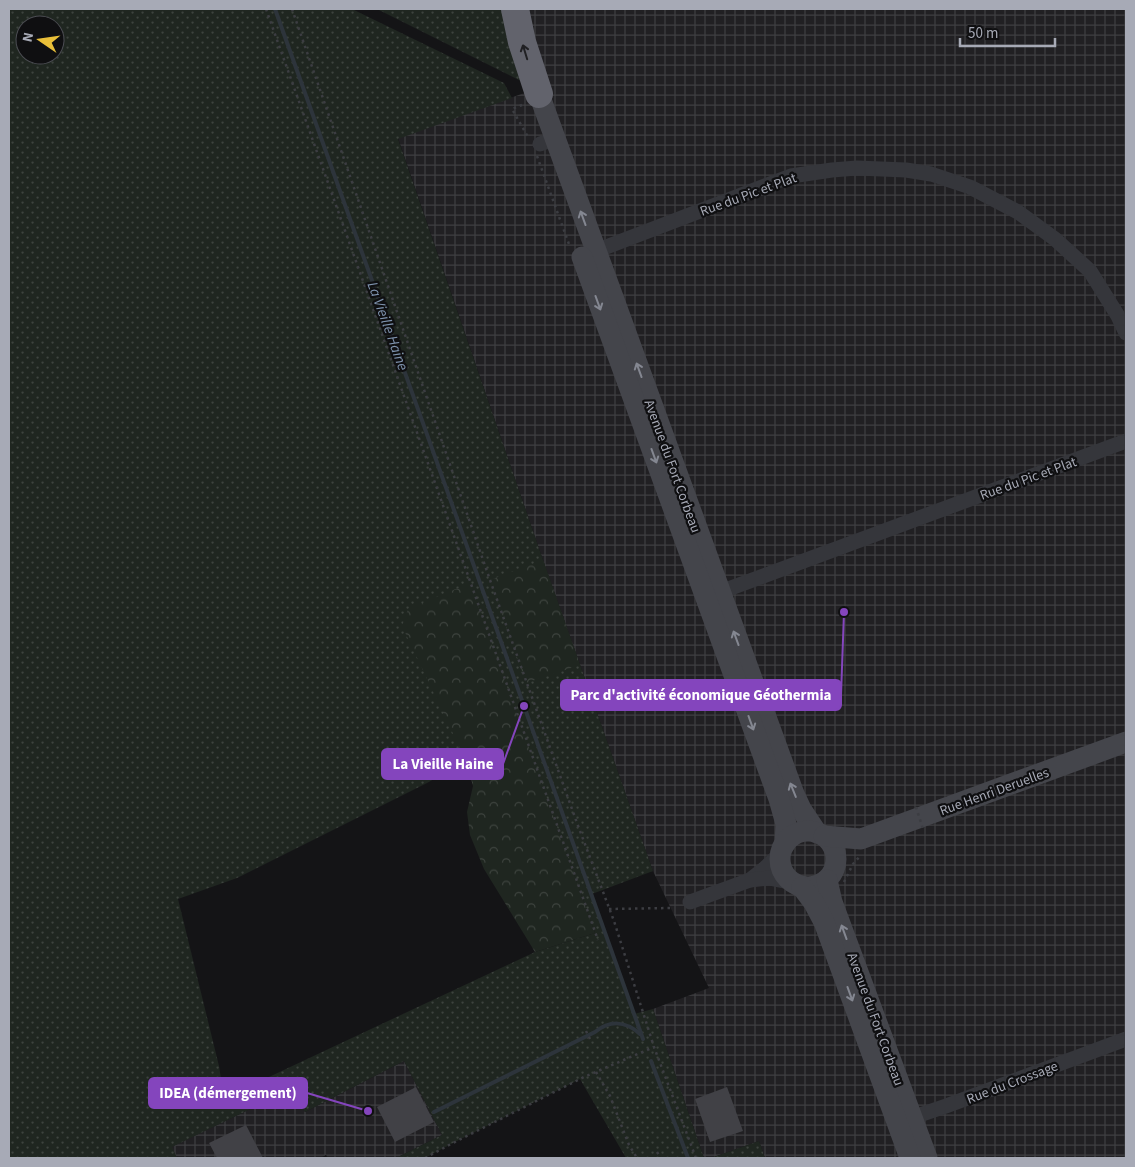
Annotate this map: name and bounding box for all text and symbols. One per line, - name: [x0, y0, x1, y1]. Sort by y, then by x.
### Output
- north arrow: [15, 15, 65, 65]
- scale bar: [960, 15, 1055, 47]
- text: 50 m: [968, 23, 998, 44]
- text: N: [18, 31, 39, 44]
- one-way arrow: [519, 44, 529, 60]
- street label: Rue du Pic et Plat: [697, 168, 800, 222]
- one-way arrow: [578, 210, 587, 226]
- water label: La Vieille Haine: [362, 279, 413, 374]
- one-way arrow: [594, 295, 603, 310]
- one-way arrow: [633, 363, 643, 379]
- street label: Avenue du Fort Corbeau: [639, 397, 705, 536]
- one-way arrow: [650, 447, 659, 463]
- street label: Rue du Pic et Plat: [977, 452, 1080, 506]
- one-way arrow: [731, 631, 740, 646]
- callout: Parc d'activité économique Géothermia: [561, 680, 841, 710]
- text: Parc d'activité économique Géothermia: [571, 685, 832, 706]
- one-way arrow: [747, 715, 756, 731]
- callout: La Vieille Haine: [382, 749, 503, 779]
- text: La Vieille Haine: [393, 754, 494, 775]
- street label: Rue Henri Deruelles: [937, 763, 1052, 821]
- one-way arrow: [788, 783, 797, 799]
- one-way arrow: [839, 924, 848, 940]
- street label: Avenue du Fort Corbeau: [842, 950, 908, 1089]
- one-way arrow: [846, 986, 855, 1002]
- street label: Rue du Crossage: [964, 1056, 1061, 1110]
- callout: IDEA (démergement): [149, 1078, 307, 1108]
- text: IDEA (démergement): [159, 1083, 297, 1104]

